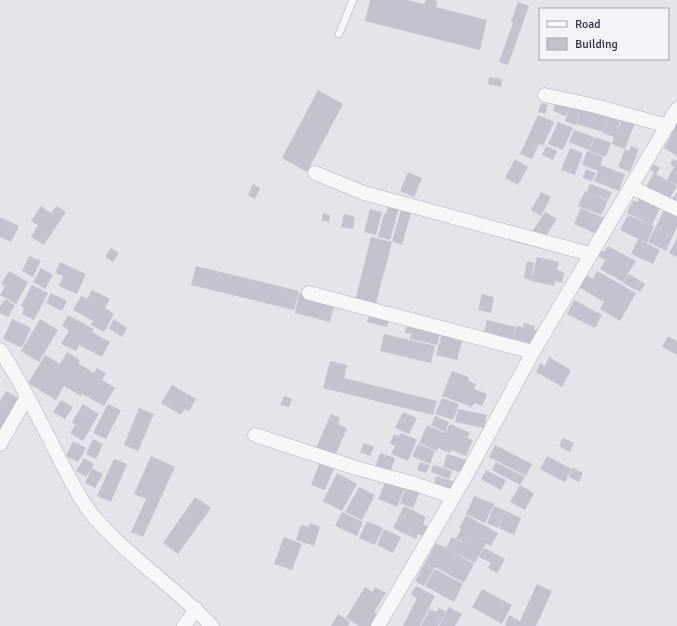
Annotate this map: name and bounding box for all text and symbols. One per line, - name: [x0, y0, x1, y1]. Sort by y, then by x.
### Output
- legend: [539, 8, 669, 60]
- text: Road: [575, 17, 601, 32]
- text: Building: [575, 37, 618, 52]

